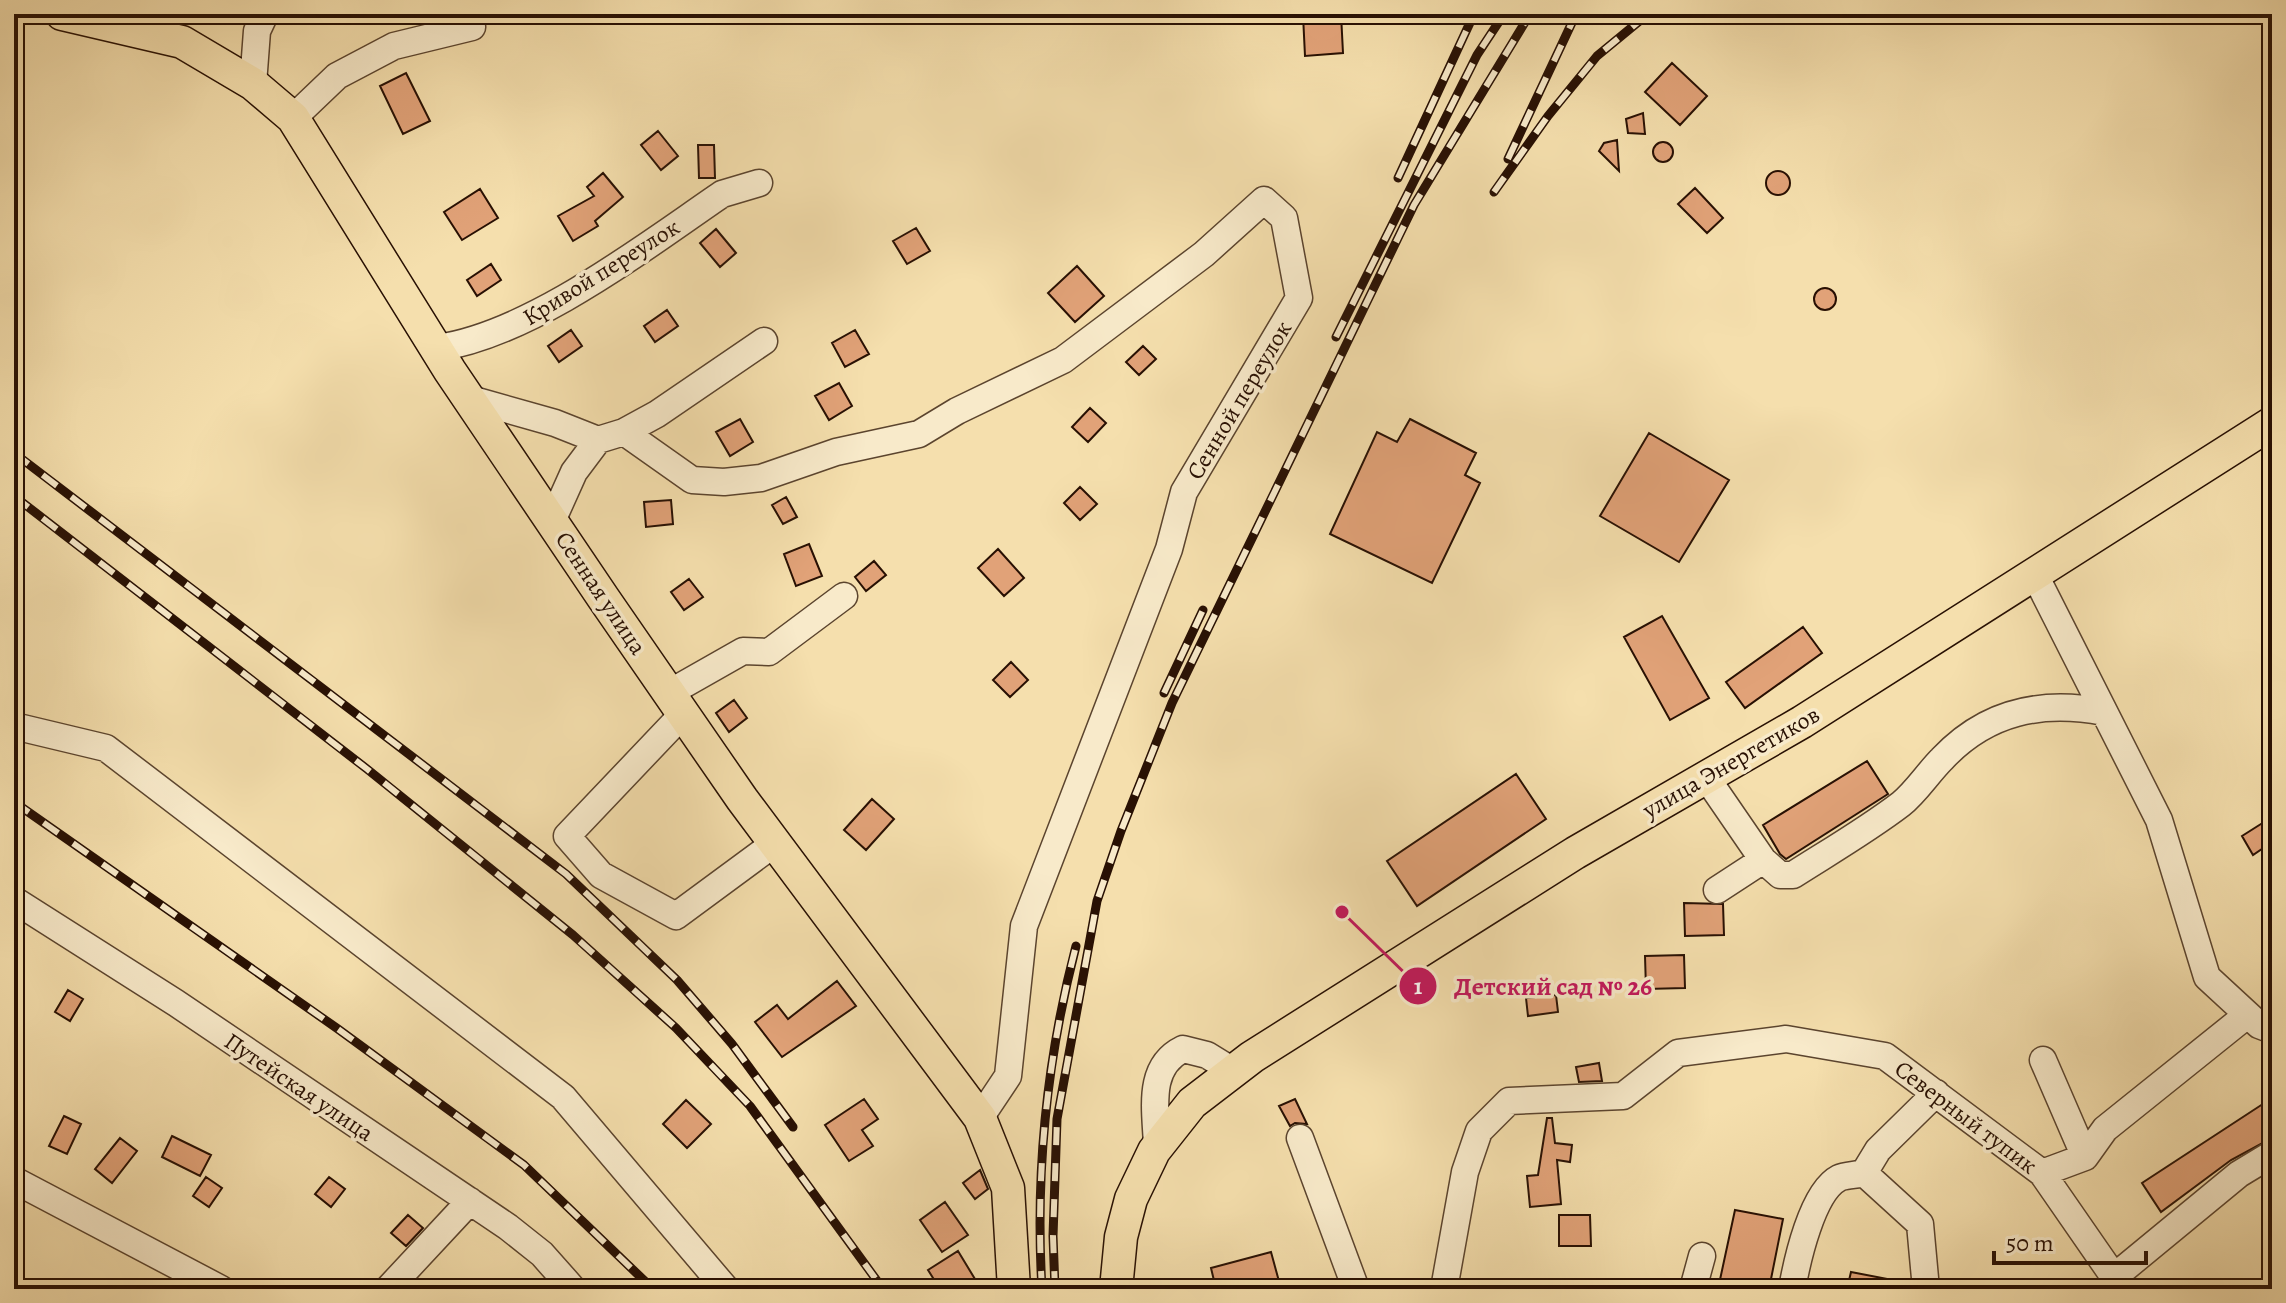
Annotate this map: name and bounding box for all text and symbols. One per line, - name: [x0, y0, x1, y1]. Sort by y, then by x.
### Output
- street label: Кривой переулок: [516, 211, 686, 333]
- street label: Сенной переулок: [1179, 315, 1299, 485]
- street label: Сенная улица: [548, 525, 654, 661]
- street label: улица Энергетиков: [1636, 698, 1825, 826]
- callout: Детский сад № 26: [1398, 961, 1668, 1011]
- text: Детский сад № 26: [1454, 969, 1652, 1004]
- text: 1: [1414, 970, 1423, 1002]
- street label: Путейская улица: [218, 1025, 380, 1149]
- street label: Северный тупик: [1888, 1053, 2044, 1181]
- scale bar: [1994, 1215, 2146, 1265]
- text: 50 m: [2006, 1227, 2054, 1259]

